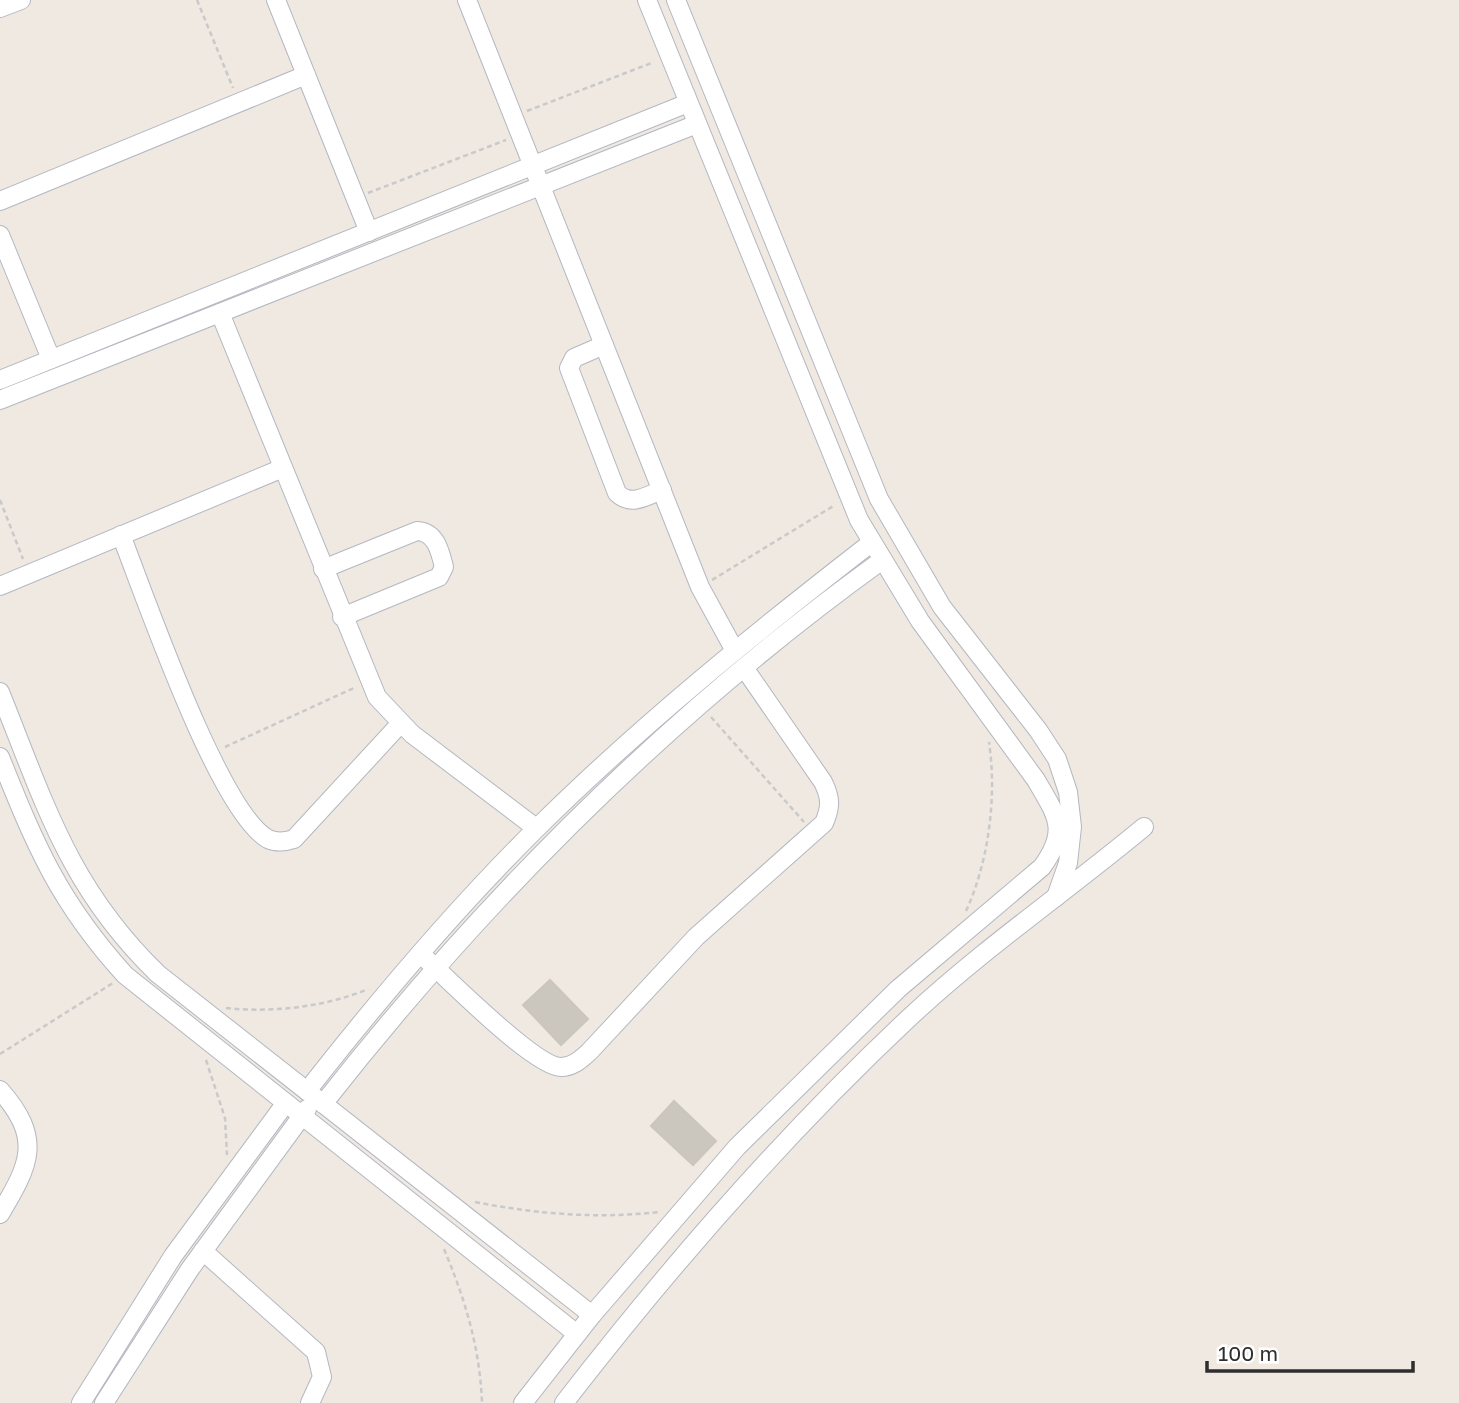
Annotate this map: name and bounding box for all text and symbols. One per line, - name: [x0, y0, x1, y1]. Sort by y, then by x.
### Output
- scale bar: [1207, 1330, 1414, 1374]
- text: 100 m: [1218, 1340, 1278, 1366]

